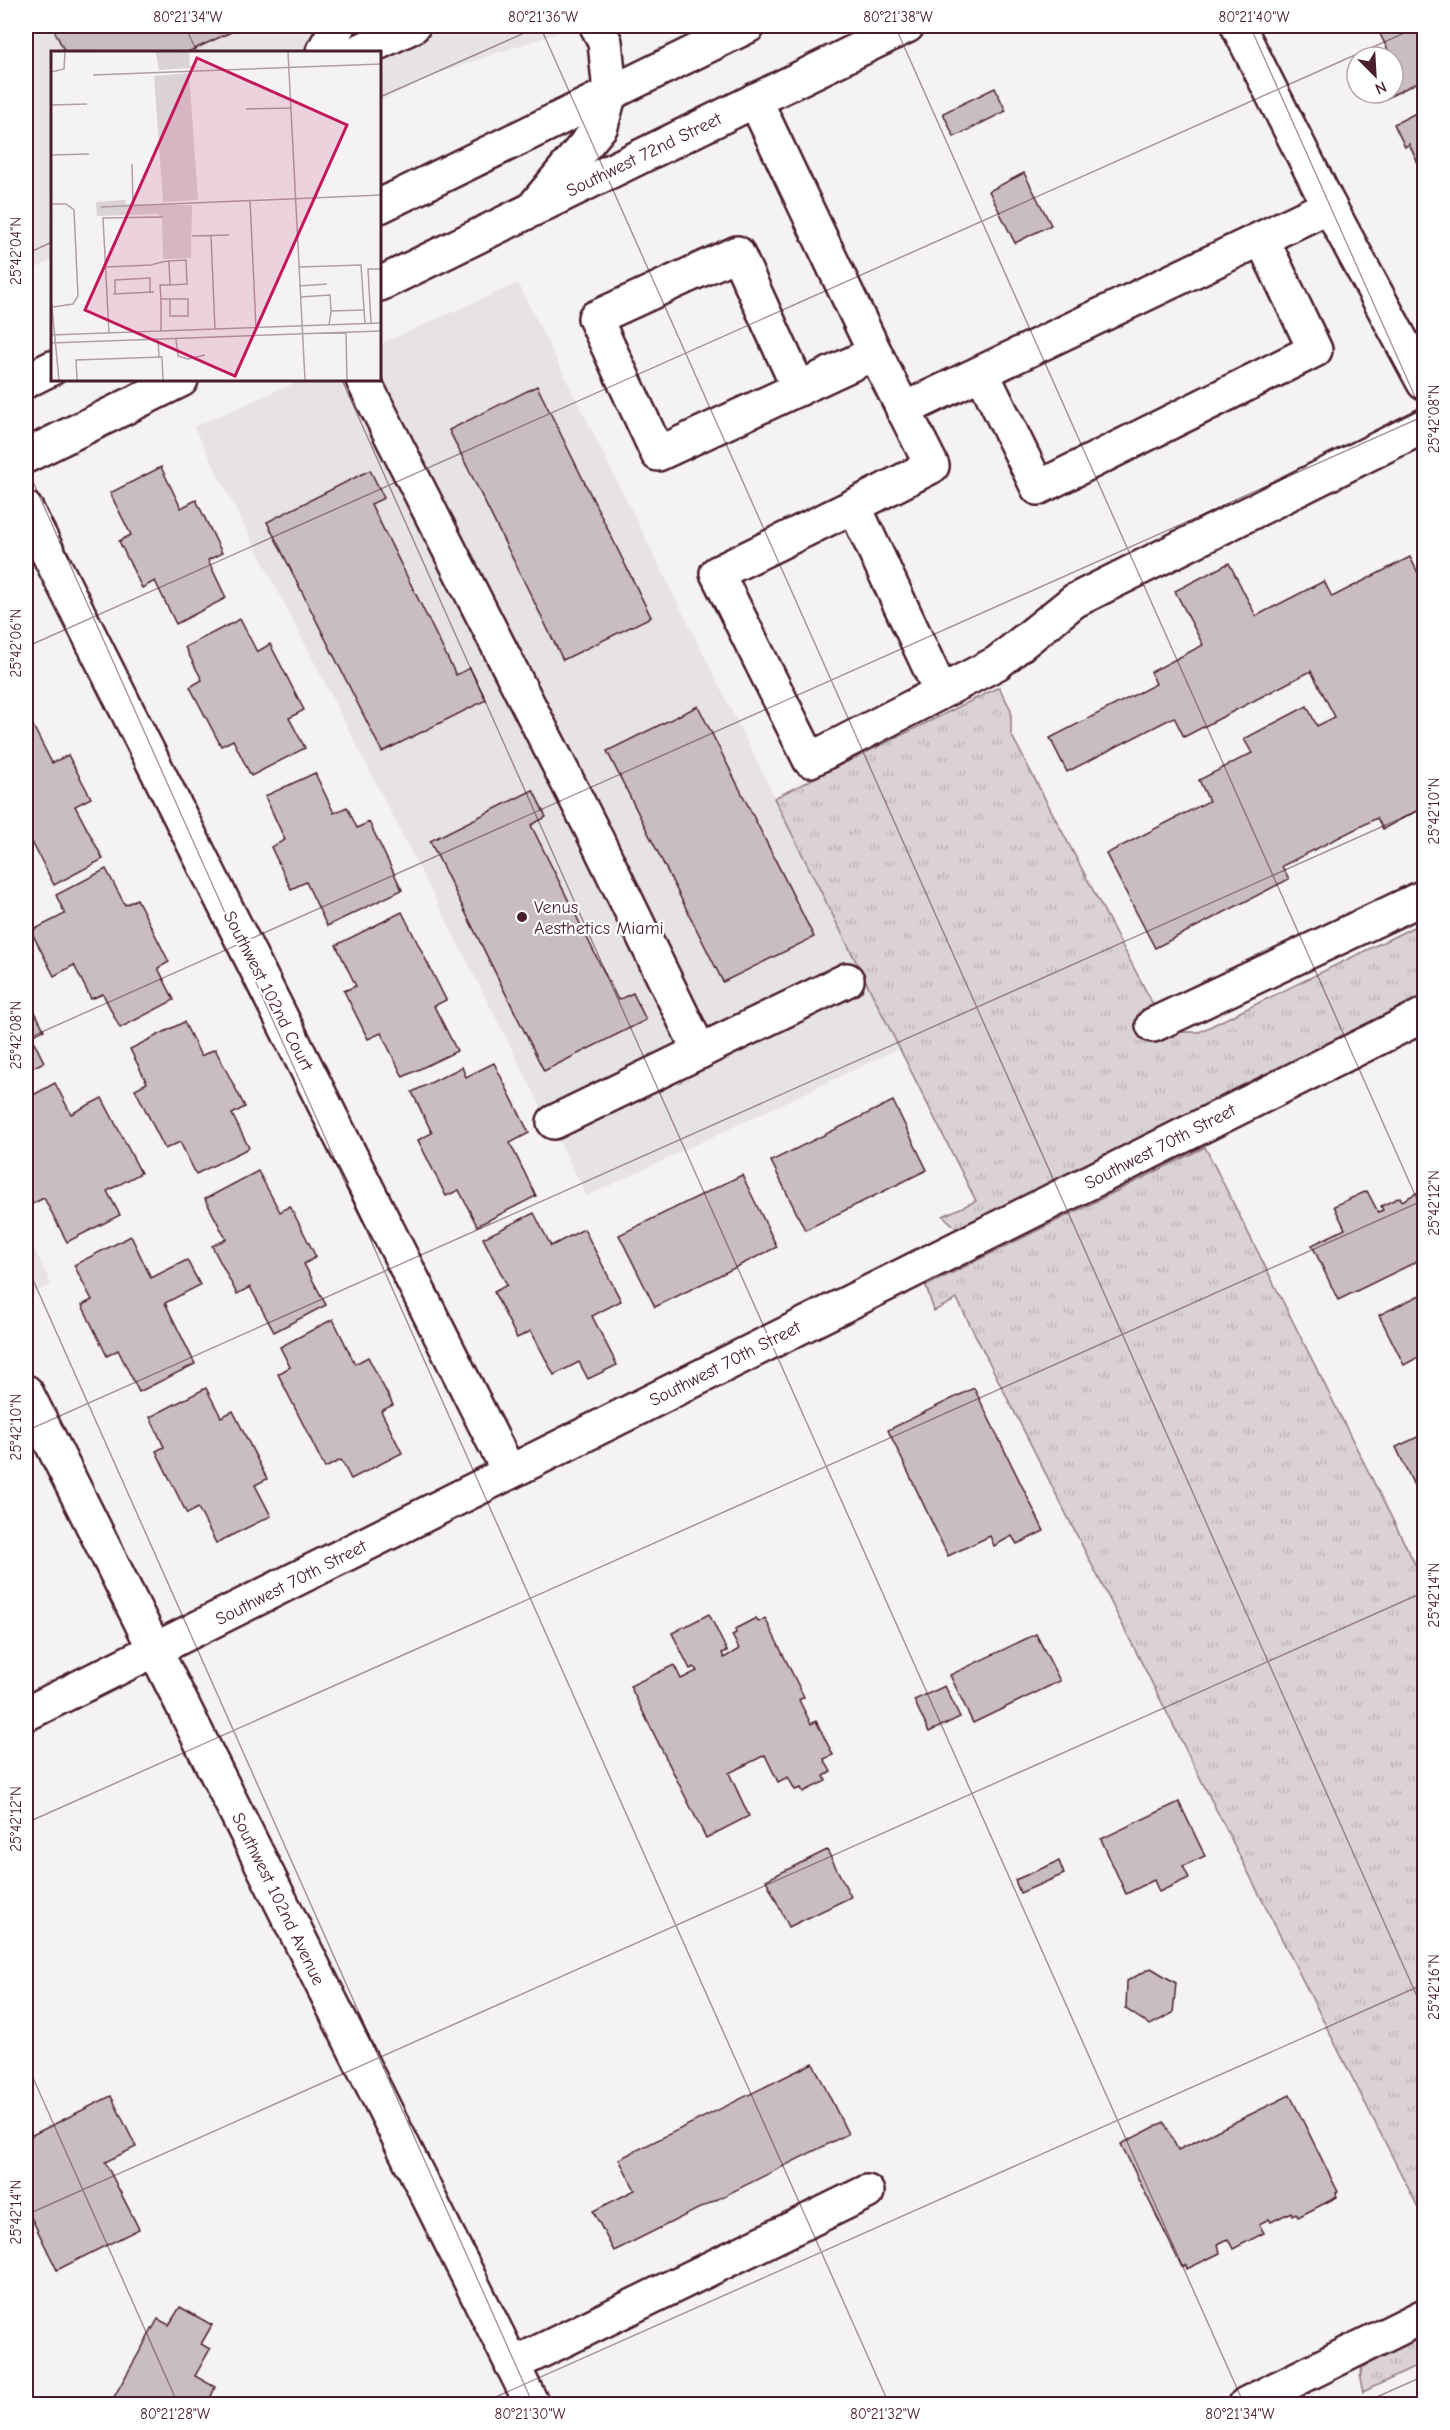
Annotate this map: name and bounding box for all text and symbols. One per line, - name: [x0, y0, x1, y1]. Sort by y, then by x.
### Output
- text: 80°21'34"W: [153, 8, 223, 26]
- text: 80°21'36"W: [508, 8, 578, 26]
- text: 80°21'38"W: [863, 8, 933, 26]
- text: 80°21'40"W: [1219, 8, 1289, 26]
- north arrow: [1345, 45, 1405, 105]
- inset map: [51, 51, 381, 381]
- text: N: [1372, 77, 1389, 98]
- street label: Southwest 72nd Street: [563, 108, 726, 202]
- text: 25°42'04"N: [7, 217, 25, 285]
- text: 25°42'08"N: [1425, 385, 1443, 453]
- text: 25°42'06"N: [7, 609, 25, 678]
- text: 25°42'10"N: [1425, 778, 1443, 844]
- place label: Venus Aesthetics Miami: [534, 897, 664, 939]
- street label: Southwest 102nd Court: [219, 908, 318, 1075]
- marker: Venus Aesthetics Miami: [515, 910, 529, 924]
- text: 25°42'08"N: [7, 1001, 25, 1069]
- street label: Southwest 70th Street: [1081, 1099, 1240, 1194]
- text: 25°42'12"N: [1425, 1170, 1443, 1236]
- street label: Southwest 70th Street: [646, 1316, 805, 1411]
- text: 25°42'10"N: [7, 1394, 25, 1460]
- street label: Southwest 70th Street: [212, 1535, 371, 1630]
- text: 25°42'14"N: [1425, 1563, 1443, 1627]
- text: 25°42'12"N: [7, 1786, 25, 1852]
- street label: Southwest 102nd Avenue: [227, 1809, 329, 1989]
- text: 25°42'16"N: [1425, 1954, 1443, 2020]
- text: 25°42'14"N: [7, 2180, 25, 2244]
- text: 80°21'28"W: [140, 2405, 210, 2423]
- text: 80°21'30"W: [494, 2405, 566, 2423]
- text: 80°21'32"W: [850, 2405, 920, 2423]
- text: 80°21'34"W: [1205, 2405, 1275, 2423]

